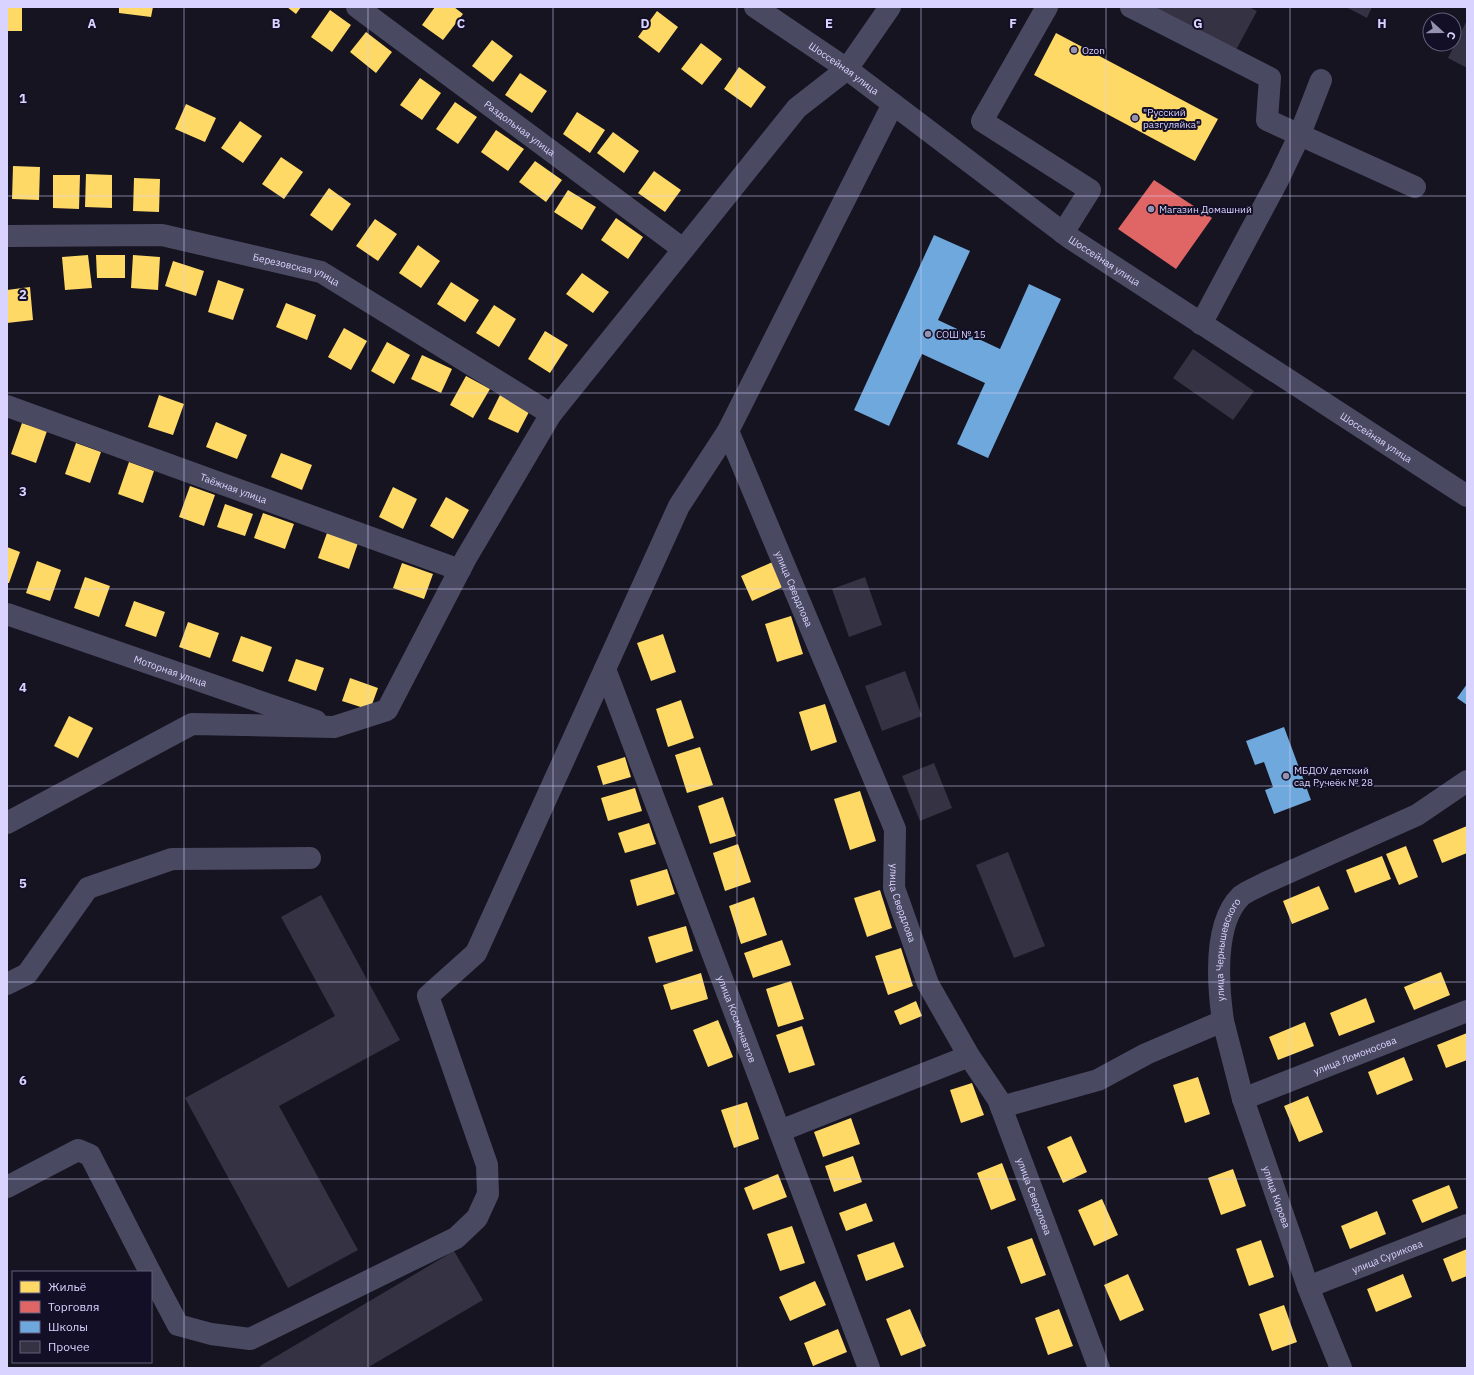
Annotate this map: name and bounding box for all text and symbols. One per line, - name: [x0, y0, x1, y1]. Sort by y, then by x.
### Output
- north arrow: [1422, 12, 1462, 52]
- text: A: [88, 15, 97, 32]
- text: B: [272, 15, 281, 32]
- text: C: [457, 15, 466, 32]
- text: D: [640, 15, 650, 32]
- text: E: [825, 15, 833, 32]
- text: F: [1009, 15, 1017, 32]
- text: G: [1193, 15, 1203, 32]
- text: H: [1377, 15, 1387, 32]
- text: С: [1444, 30, 1459, 41]
- street label: Шоссейная улица: [806, 39, 882, 98]
- place label: Ozon: [1082, 44, 1105, 57]
- marker: Ozon: [1069, 45, 1079, 55]
- text: 1: [19, 90, 27, 107]
- street label: Раздольная улица: [482, 97, 559, 159]
- place label: "Русский разгуляйка": [1143, 106, 1200, 131]
- marker: "Русский разгуляйка": [1130, 113, 1140, 123]
- place label: Магазин Домашний: [1159, 203, 1252, 216]
- marker: Магазин Домашний: [1146, 204, 1156, 214]
- street label: Шоссейная улица: [1066, 232, 1144, 289]
- street label: Березовская улица: [252, 250, 343, 289]
- text: 2: [19, 286, 27, 303]
- place label: СОШ № 15: [936, 328, 986, 341]
- marker: СОШ № 15: [923, 329, 933, 339]
- street label: Шоссейная улица: [1338, 409, 1415, 466]
- street label: Таёжная улица: [198, 470, 269, 506]
- text: 3: [19, 483, 27, 500]
- street label: улица Свердлова: [772, 549, 816, 629]
- street label: Моторная улица: [132, 652, 209, 689]
- text: 4: [19, 679, 27, 696]
- place label: МБДОУ детский сад Ручеёк № 28: [1294, 764, 1373, 789]
- marker: МБДОУ детский сад Ручеёк № 28: [1281, 771, 1291, 781]
- street label: улица Свердлова: [887, 864, 919, 945]
- text: 5: [19, 875, 27, 892]
- street label: улица Чернышевского: [1213, 895, 1243, 1002]
- street label: улица Космонавтов: [715, 973, 760, 1064]
- street label: улица Ломоносова: [1311, 1033, 1399, 1077]
- text: 6: [19, 1072, 27, 1089]
- street label: улица Свердлова: [1014, 1156, 1055, 1237]
- street label: улица Кирова: [1260, 1164, 1294, 1230]
- street label: улица Сурикова: [1350, 1236, 1425, 1276]
- legend: [12, 1271, 152, 1363]
- text: Жильё: [48, 1279, 87, 1294]
- text: Торговля: [48, 1299, 99, 1314]
- text: Школы: [48, 1319, 88, 1334]
- text: Прочее: [48, 1339, 90, 1354]

